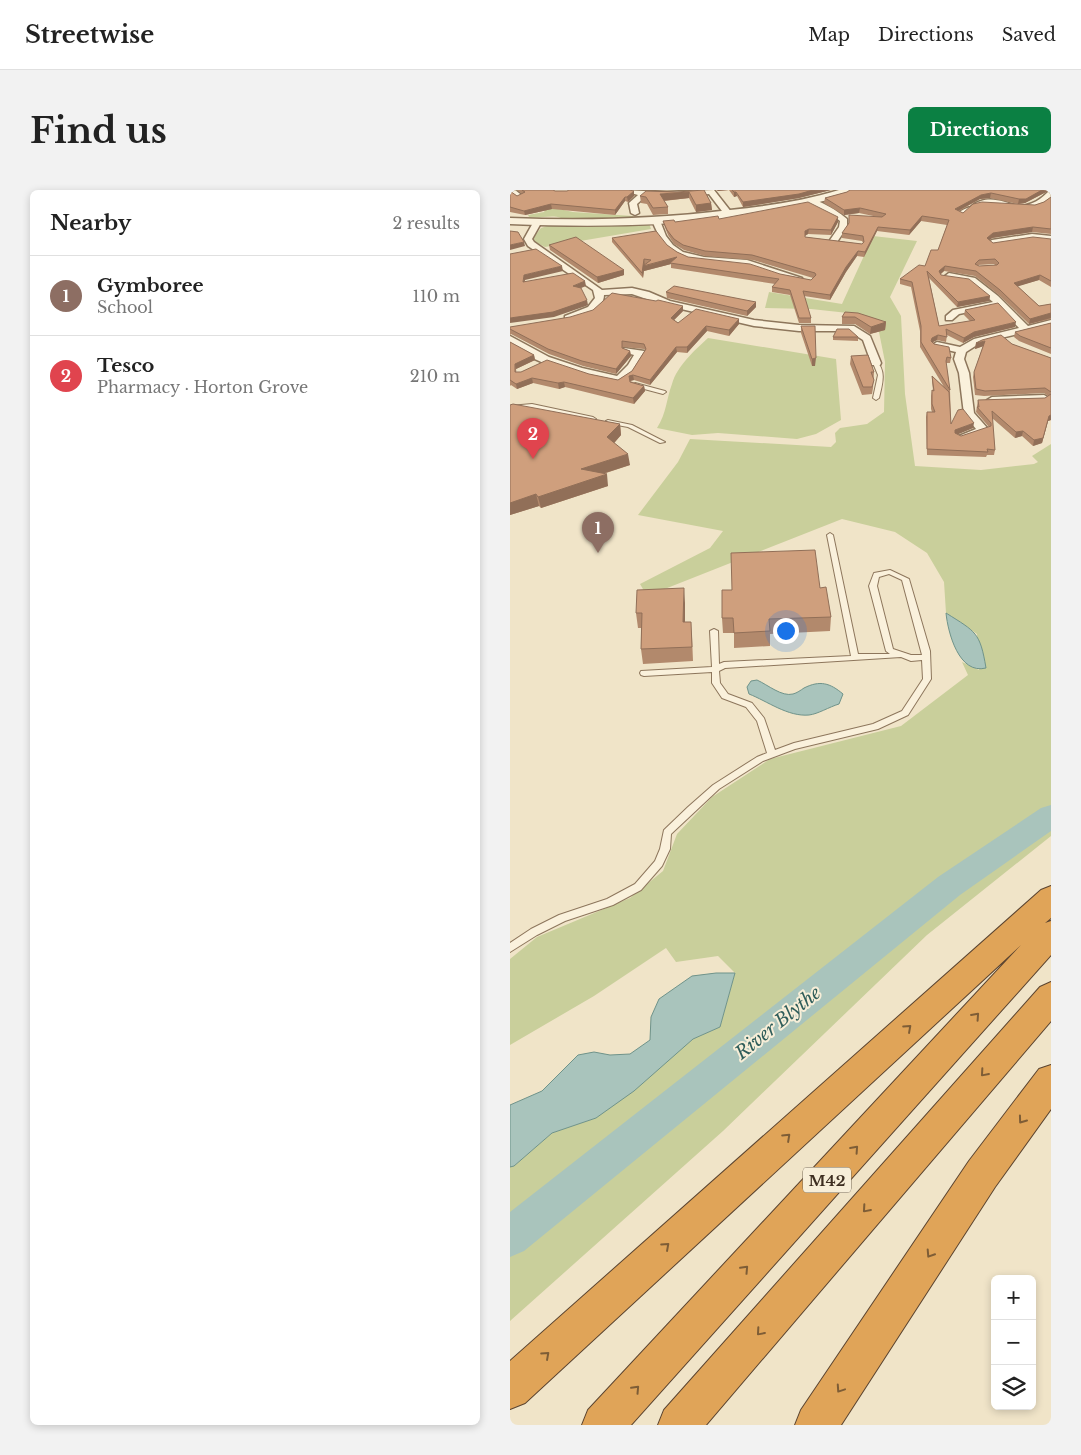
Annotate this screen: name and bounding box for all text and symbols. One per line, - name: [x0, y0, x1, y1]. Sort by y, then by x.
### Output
- text: Streetwise: [25, 20, 154, 49]
- text: Map: [808, 24, 850, 46]
- text: Directions: [878, 24, 974, 46]
- text: Saved: [1002, 24, 1056, 46]
- button: Directions: [908, 107, 1051, 153]
- text: Find us: [30, 109, 167, 152]
- text: Nearby: [50, 210, 131, 236]
- text: 2 results: [392, 213, 460, 233]
- text: Gymboree: [97, 274, 204, 297]
- text: 1: [63, 286, 69, 306]
- text: 110 m: [413, 286, 460, 306]
- text: School: [97, 297, 153, 317]
- text: Tesco: [97, 354, 154, 377]
- text: 2: [61, 366, 71, 386]
- text: 210 m: [410, 366, 460, 386]
- text: Pharmacy · Horton Grove: [97, 377, 308, 397]
- pin: 2: [517, 418, 549, 459]
- pin: 1: [582, 512, 614, 553]
- your location: [773, 618, 799, 644]
- water label: River Blythe: [730, 982, 825, 1065]
- one-way arrow: [970, 1012, 979, 1021]
- one-way arrow: [902, 1025, 911, 1034]
- one-way arrow: [981, 1068, 990, 1077]
- one-way arrow: [1019, 1114, 1028, 1124]
- one-way arrow: [781, 1134, 790, 1143]
- one-way arrow: [849, 1146, 858, 1155]
- road number: M42: [803, 1168, 851, 1192]
- one-way arrow: [863, 1203, 872, 1212]
- one-way arrow: [661, 1243, 670, 1252]
- one-way arrow: [927, 1248, 936, 1258]
- one-way arrow: [739, 1266, 748, 1275]
- map controls: [991, 1275, 1036, 1410]
- button: +: [991, 1275, 1036, 1320]
- button: −: [991, 1320, 1036, 1365]
- one-way arrow: [757, 1326, 765, 1335]
- one-way arrow: [540, 1352, 549, 1361]
- button: layers: [991, 1365, 1036, 1410]
- one-way arrow: [837, 1383, 846, 1393]
- one-way arrow: [630, 1385, 639, 1394]

